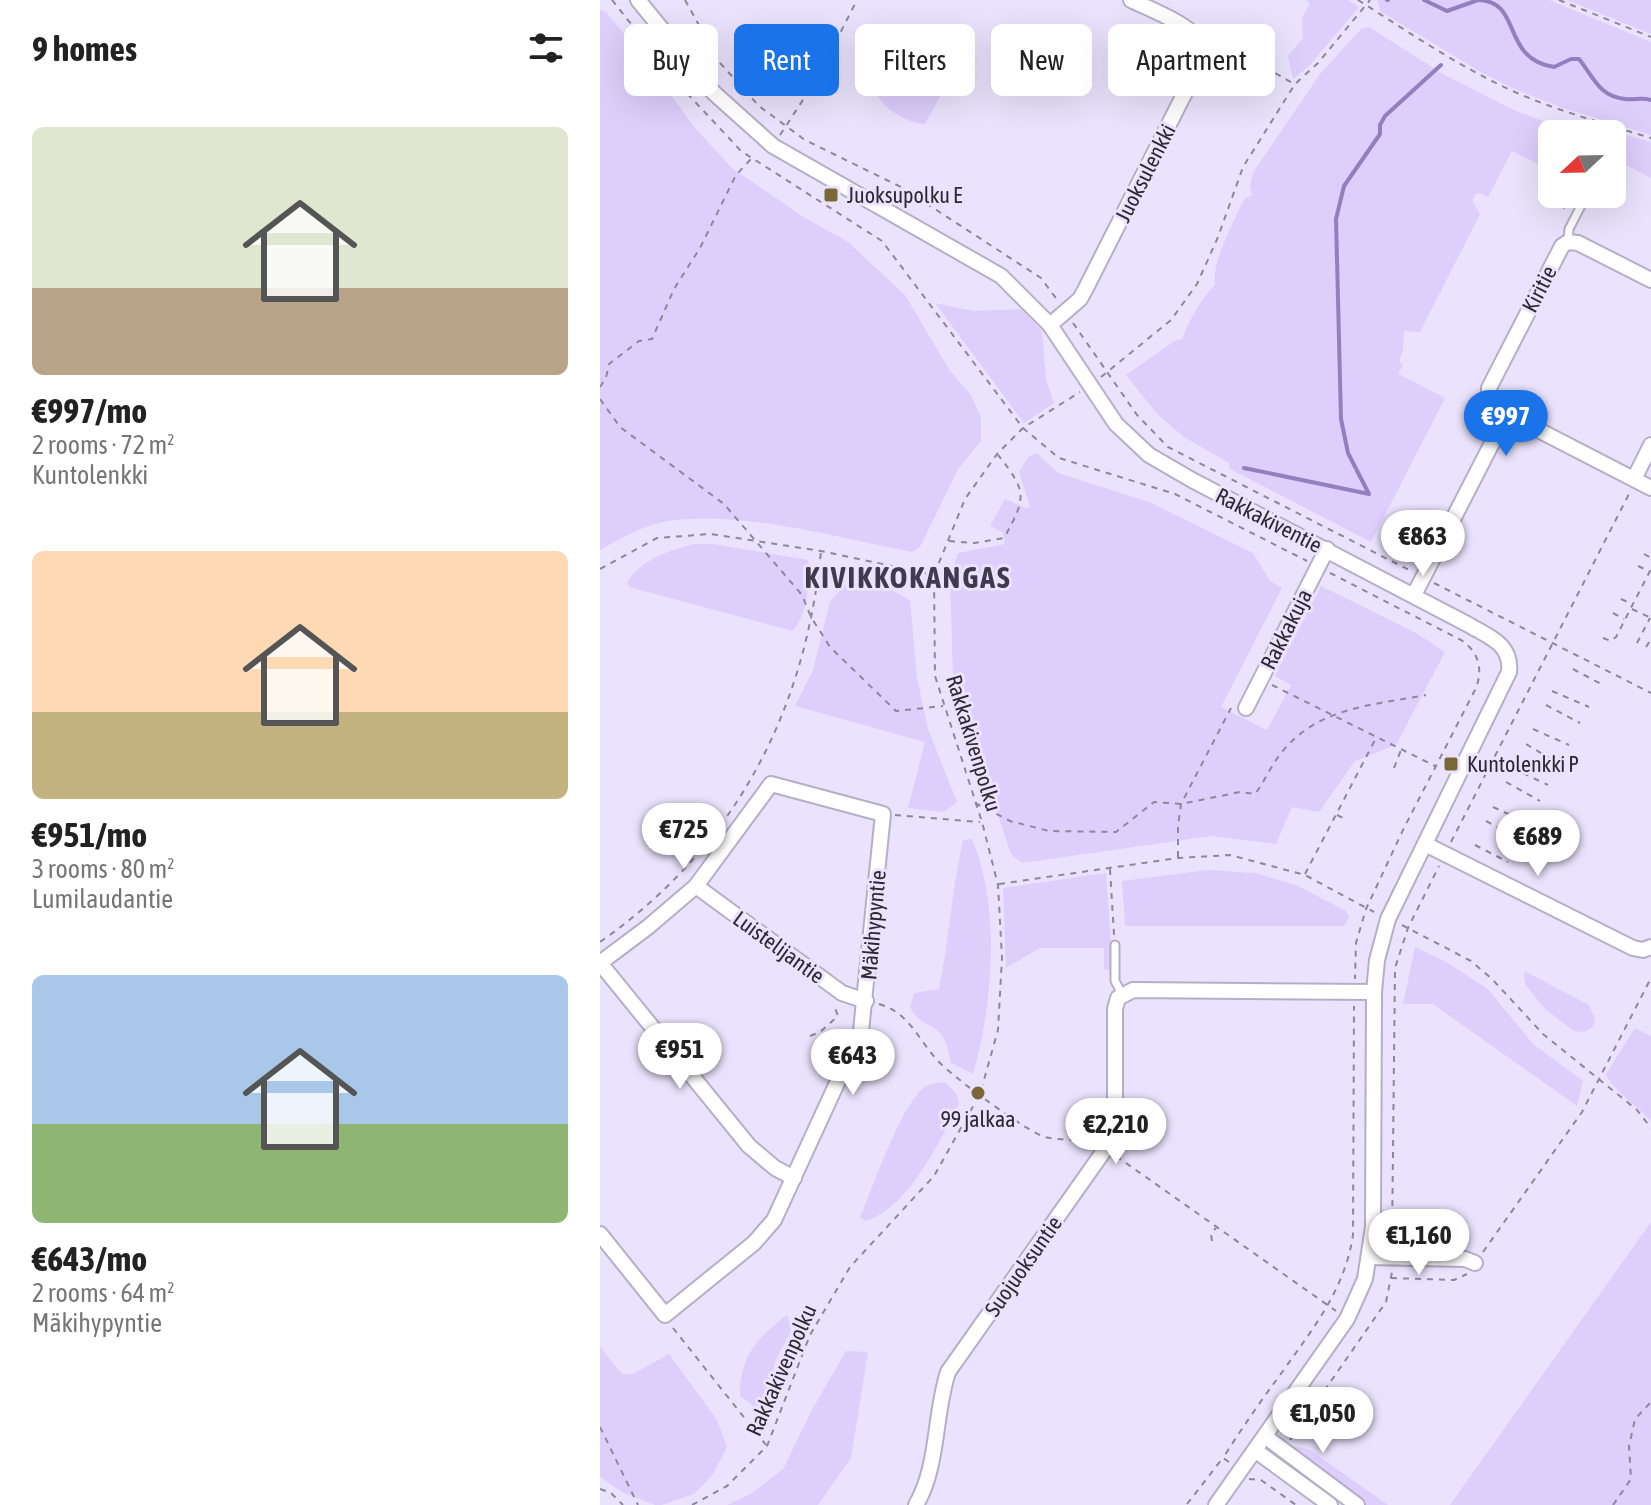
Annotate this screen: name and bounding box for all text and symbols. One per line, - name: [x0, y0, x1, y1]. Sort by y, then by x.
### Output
- chip: Buy: [624, 24, 718, 96]
- chip: Rent: [734, 24, 839, 96]
- chip: Filters: [855, 24, 975, 96]
- chip: New: [991, 24, 1092, 96]
- chip: Apartment: [1108, 24, 1275, 96]
- icon: filters: [524, 26, 568, 70]
- text: 9 homes: [32, 29, 137, 68]
- street label: Juoksulenkki: [1109, 120, 1181, 226]
- north arrow: [1538, 120, 1626, 208]
- map controls: [1538, 120, 1626, 208]
- icon: home: [228, 179, 372, 323]
- place label: Juoksupolku E: [847, 182, 963, 208]
- marker: Juoksupolku E: [822, 186, 840, 204]
- street label: Kiritie: [1516, 261, 1562, 317]
- pin: €997: [1459, 390, 1553, 458]
- text: €997/mo: [32, 391, 147, 430]
- text: €997: [1482, 401, 1530, 431]
- text: 2 rooms · 72 m²: [32, 430, 174, 460]
- text: Kuntolenkki: [32, 460, 148, 490]
- street label: Rakkakiventie: [1212, 482, 1326, 558]
- pin: €863: [1376, 510, 1470, 578]
- text: €863: [1399, 521, 1447, 551]
- district label: KIVIKKOKANGAS: [804, 560, 1012, 594]
- street label: Rakkakuja: [1255, 585, 1317, 673]
- icon: home: [228, 603, 372, 747]
- street label: Rakkakivenpolku: [941, 672, 1007, 814]
- place label: Kuntolenkki P: [1467, 751, 1579, 777]
- marker: Kuntolenkki P: [1442, 755, 1460, 773]
- pin: €725: [637, 803, 731, 871]
- pin: €689: [1491, 810, 1585, 878]
- text: €725: [660, 814, 708, 844]
- text: €951/mo: [32, 815, 147, 854]
- text: €689: [1514, 821, 1562, 851]
- text: 3 rooms · 80 m²: [32, 854, 174, 884]
- street label: Mäkihypyntie: [855, 869, 891, 981]
- text: Lumilaudantie: [32, 884, 173, 914]
- street label: Luistelijantie: [728, 905, 830, 989]
- pin: €951: [633, 1023, 727, 1091]
- icon: home: [228, 1027, 372, 1171]
- pin: €643: [806, 1029, 900, 1097]
- text: €951: [656, 1034, 704, 1064]
- text: €643: [829, 1040, 877, 1070]
- marker: 99 jalkaa: [969, 1084, 987, 1102]
- pin: €2,210: [1051, 1098, 1181, 1166]
- place label: 99 jalkaa: [941, 1106, 1015, 1132]
- text: €2,210: [1083, 1109, 1149, 1139]
- pin: €1,160: [1354, 1209, 1484, 1277]
- street label: Suojuoksuntie: [979, 1211, 1067, 1321]
- text: €1,160: [1386, 1220, 1452, 1250]
- text: €643/mo: [32, 1239, 147, 1278]
- text: 2 rooms · 64 m²: [32, 1278, 174, 1308]
- street label: Rakkakivenpolku: [740, 1300, 822, 1440]
- text: Mäkihypyntie: [32, 1308, 162, 1338]
- pin: €1,050: [1258, 1387, 1388, 1455]
- text: €1,050: [1290, 1398, 1356, 1428]

